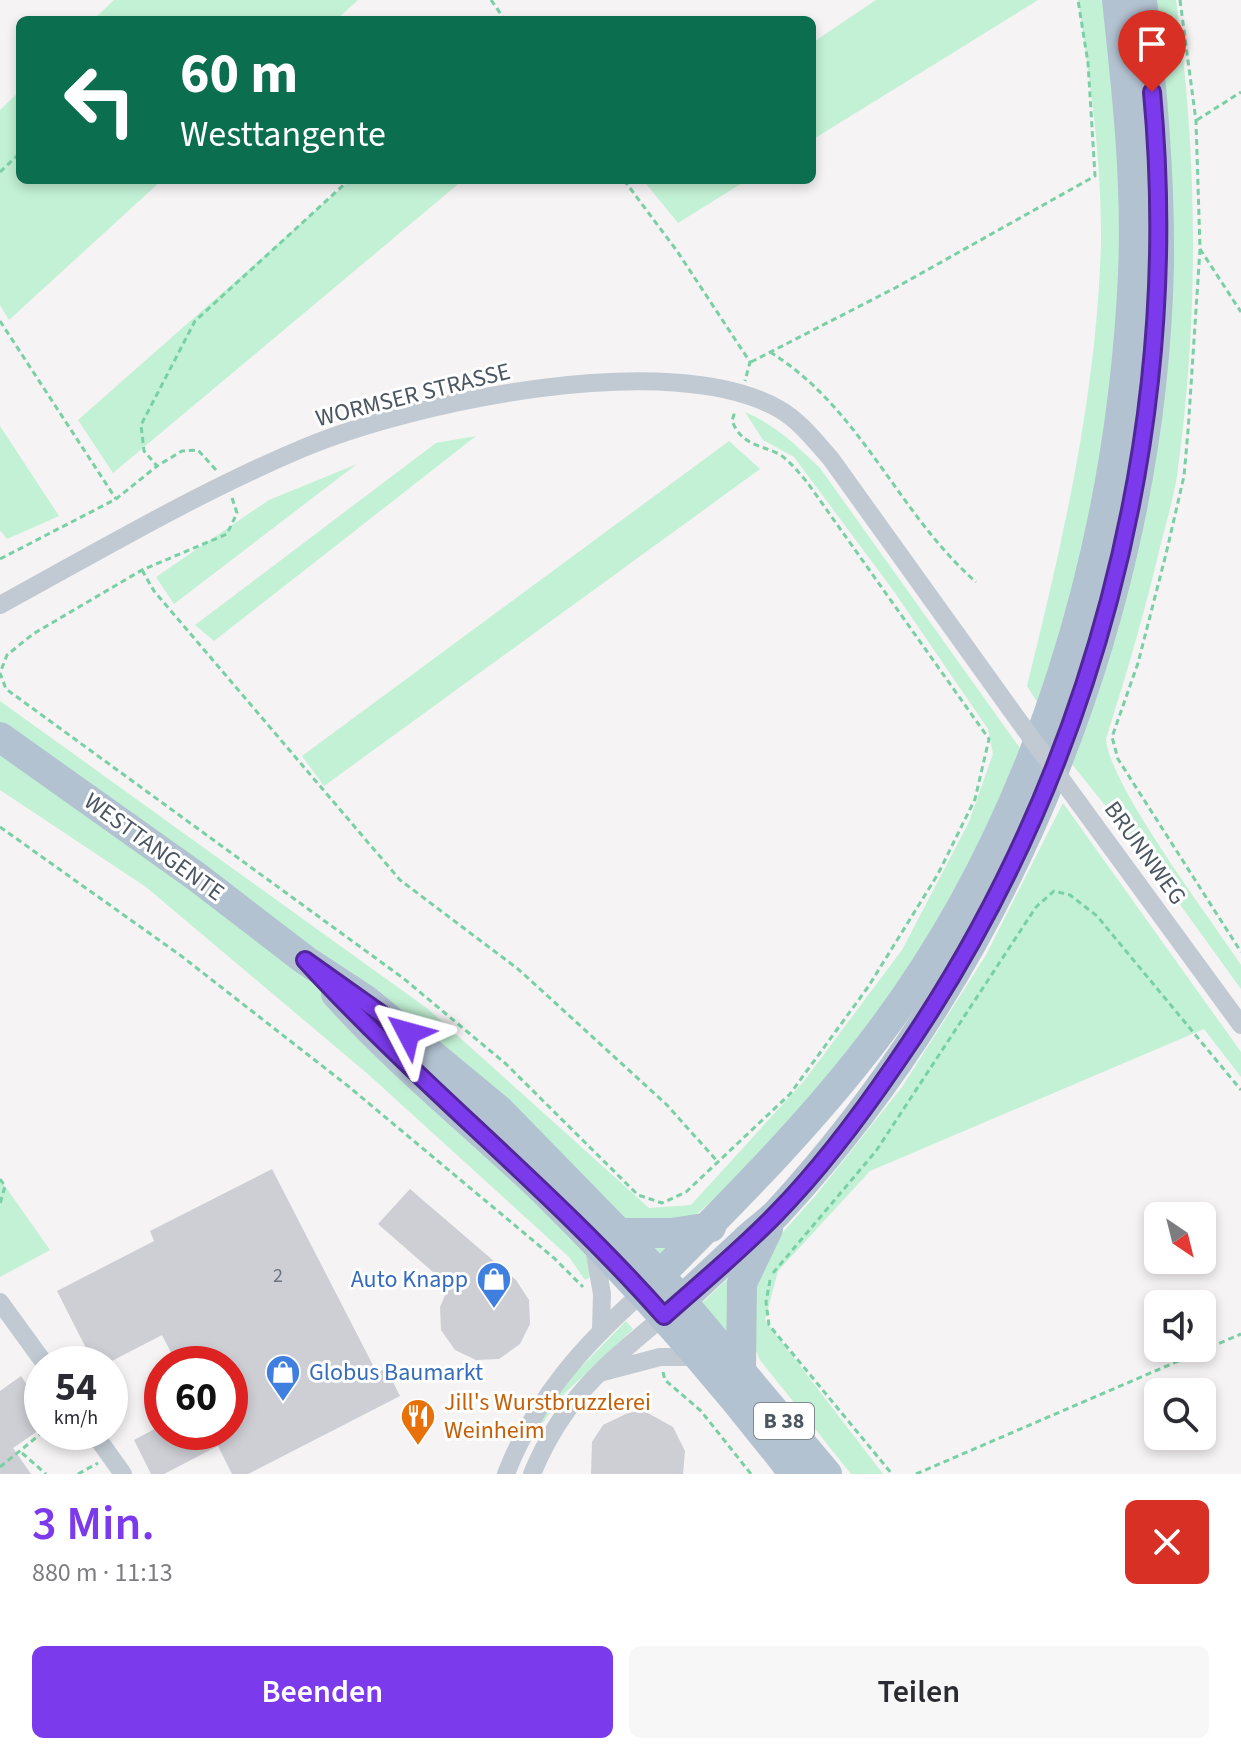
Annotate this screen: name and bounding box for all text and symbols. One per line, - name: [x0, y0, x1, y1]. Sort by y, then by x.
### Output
- pin: [1118, 10, 1186, 92]
- icon: arrive: [1130, 22, 1174, 66]
- text: 60 m: [180, 35, 298, 114]
- icon: left: [48, 48, 152, 152]
- text: Westtangente: [180, 109, 386, 160]
- street label: WORMSER STRASSE: [312, 354, 514, 436]
- street label: WESTTANGENTE: [77, 784, 231, 910]
- street label: BRUNNWEG: [1095, 794, 1195, 912]
- position arrow: [366, 991, 450, 1075]
- north arrow: [1144, 1202, 1216, 1274]
- map controls: [1144, 1202, 1216, 1450]
- shop icon: Auto Knapp: [475, 1260, 513, 1310]
- house number: 2: [273, 1262, 283, 1290]
- place label: Auto Knapp: [351, 1262, 468, 1297]
- button: sound: [1144, 1290, 1216, 1362]
- speed limit sign: 60: [144, 1346, 248, 1450]
- shop icon: Globus Baumarkt: [264, 1353, 302, 1403]
- place label: Globus Baumarkt: [309, 1355, 483, 1390]
- text: 54: [55, 1359, 97, 1416]
- button: search: [1144, 1378, 1216, 1450]
- place label: Jill's Wurstbruzzlerei Weinheim: [444, 1385, 651, 1448]
- restaurant icon: Jill's Wurstbruzzlerei Weinheim: [399, 1397, 437, 1447]
- road number: B 38: [754, 1403, 814, 1439]
- text: km/h: [54, 1404, 98, 1432]
- text: 3 Min.: [32, 1490, 155, 1558]
- button: close: [1125, 1500, 1209, 1584]
- text: 880 m · 11:13: [32, 1554, 173, 1591]
- button: Beenden: [32, 1646, 613, 1738]
- button: Teilen: [629, 1646, 1209, 1738]

